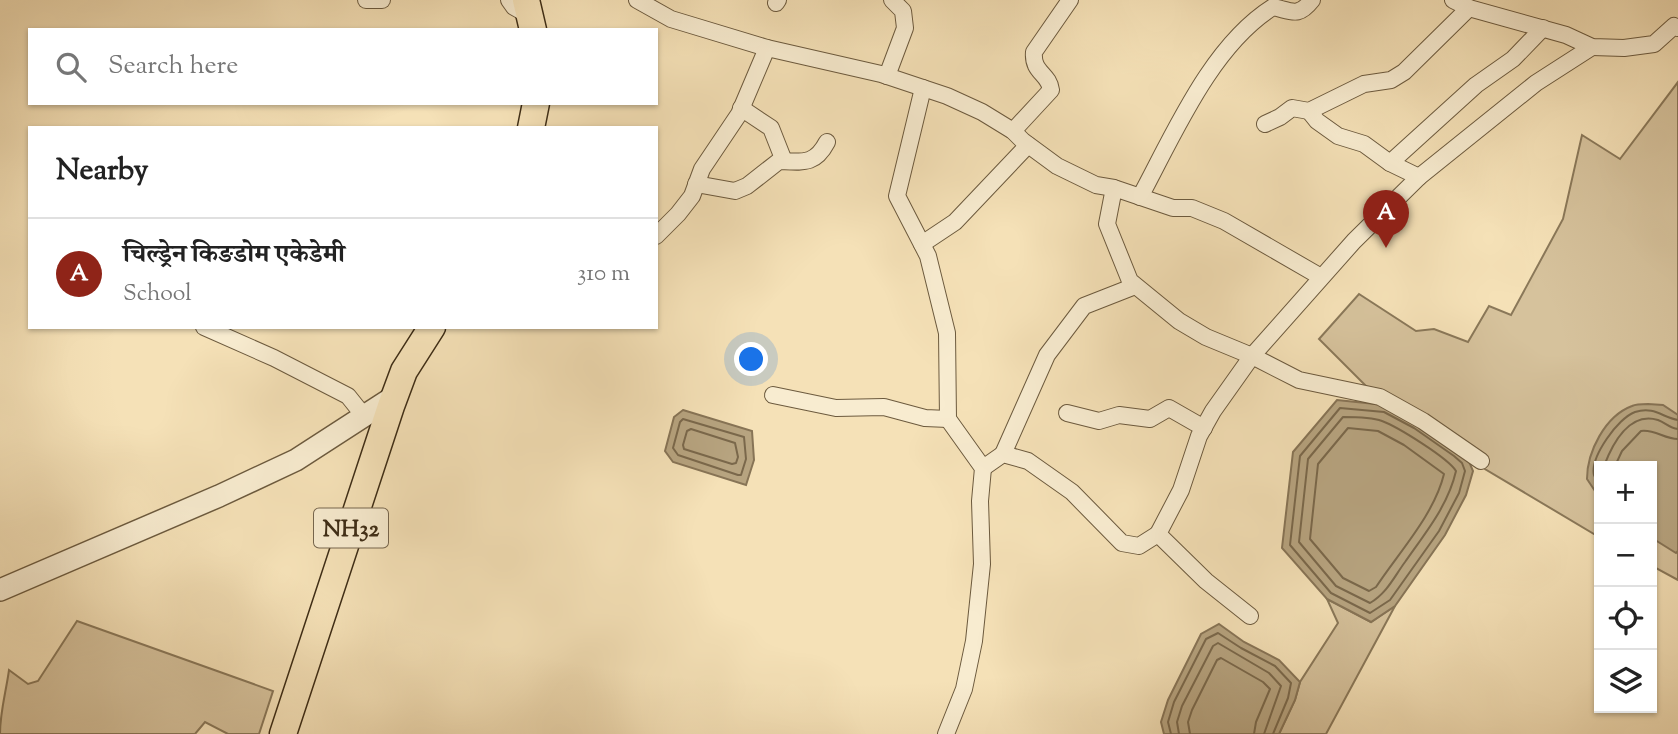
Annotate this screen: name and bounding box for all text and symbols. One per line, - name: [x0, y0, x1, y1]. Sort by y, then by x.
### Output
- search box: [28, 28, 658, 105]
- icon: search: [52, 48, 90, 86]
- text: Search here: [108, 48, 238, 85]
- text: Nearby: [56, 150, 148, 193]
- pin: A: [1363, 190, 1409, 248]
- text: चिल्ड्रेन किङडोम एकेडेमी: [123, 237, 345, 274]
- text: A: [70, 258, 88, 291]
- text: 310 m: [577, 258, 630, 291]
- text: School: [123, 278, 192, 311]
- your location: [734, 342, 768, 376]
- map controls: [1594, 461, 1657, 713]
- button: +: [1594, 461, 1657, 524]
- road number: NH32: [314, 508, 388, 548]
- button: −: [1594, 524, 1657, 587]
- button: locate: [1594, 587, 1657, 650]
- button: layers: [1594, 650, 1657, 713]

